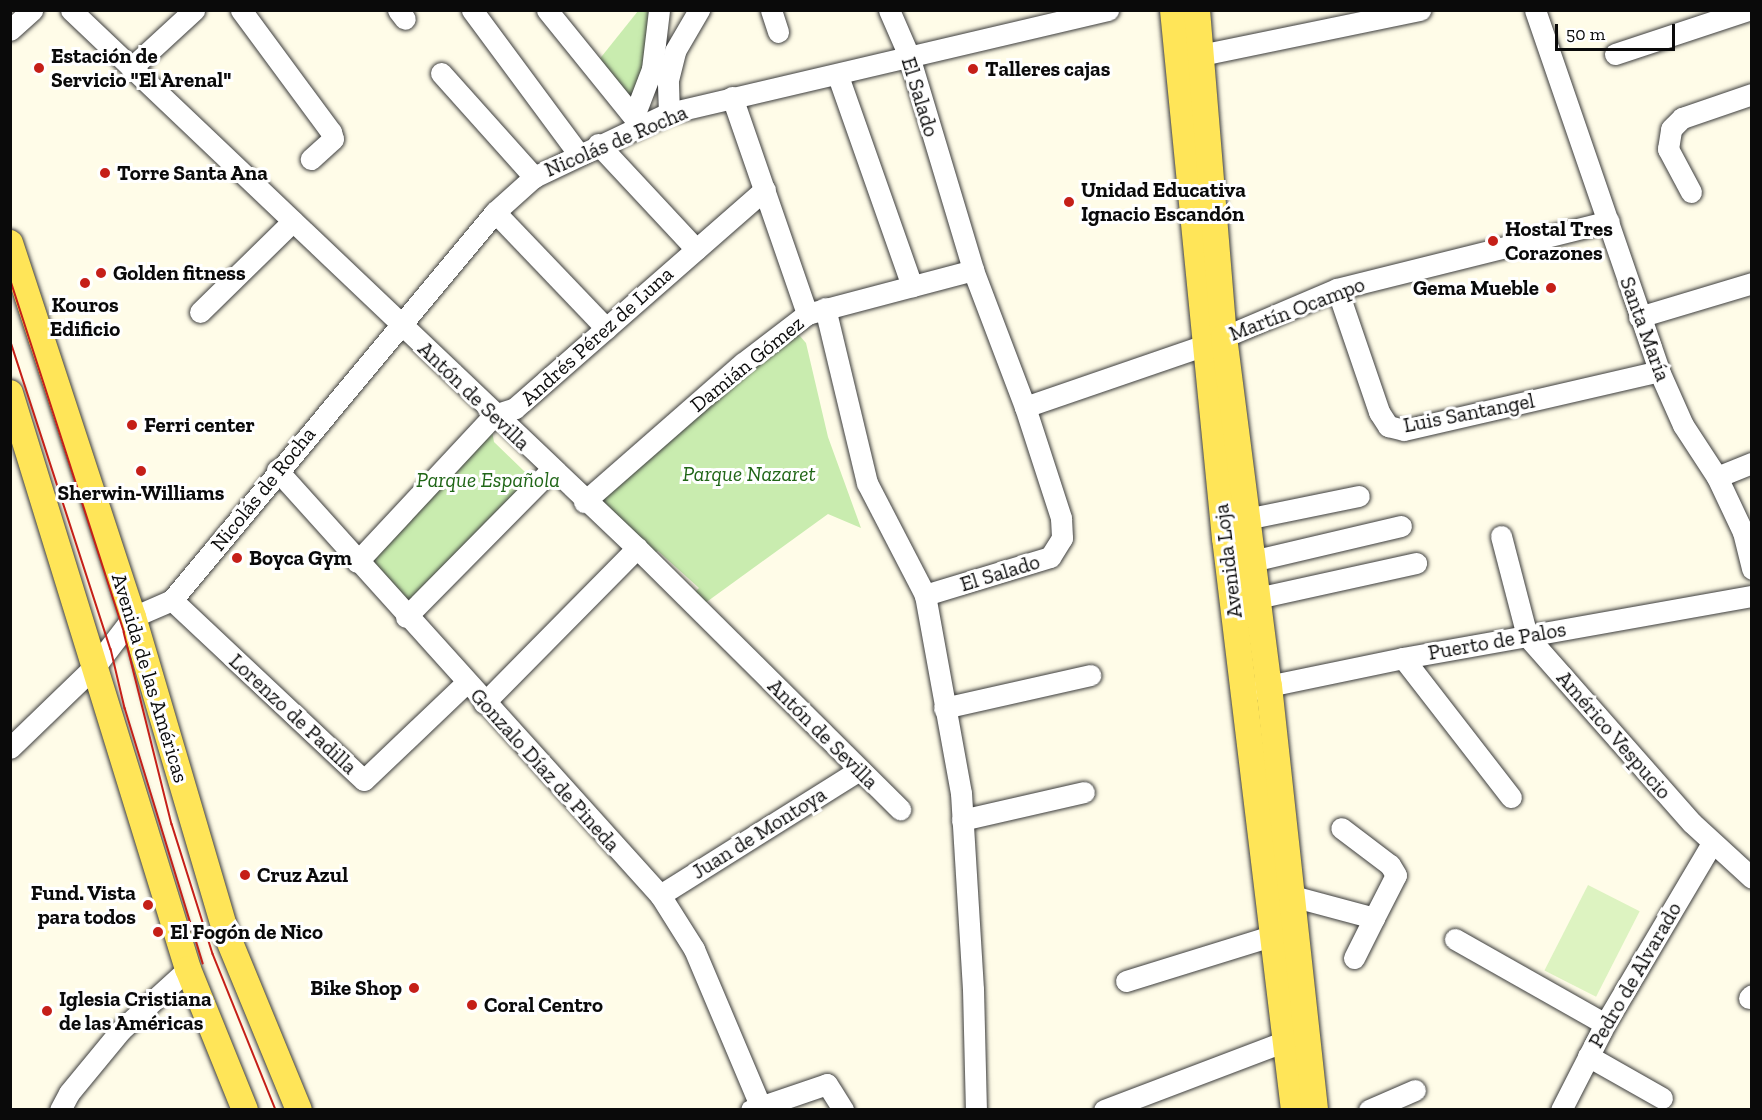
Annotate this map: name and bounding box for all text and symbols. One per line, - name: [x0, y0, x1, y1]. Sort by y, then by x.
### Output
- scale bar: [1558, 12, 1678, 50]
- text: 50 m: [1566, 23, 1605, 45]
- place label: Estación de Servicio "El Arenal": [51, 43, 232, 93]
- street label: El Salado: [896, 54, 944, 140]
- place label: Talleres cajas: [985, 56, 1110, 82]
- marker: Estación de Servicio "El Arenal": [32, 61, 46, 75]
- marker: Talleres cajas: [966, 62, 980, 76]
- street label: Nicolás de Rocha: [541, 100, 691, 182]
- place label: Torre Santa Ana: [117, 160, 269, 186]
- marker: Torre Santa Ana: [98, 166, 112, 180]
- place label: Unidad Educativa Ignacio Escandón: [1081, 177, 1246, 227]
- marker: Unidad Educativa Ignacio Escandón: [1062, 195, 1076, 209]
- place label: Hostal Tres Corazones: [1505, 216, 1613, 266]
- marker: Hostal Tres Corazones: [1486, 234, 1500, 248]
- place label: Golden fitness: [113, 260, 246, 286]
- street label: Andrés Pérez de Luna: [516, 261, 678, 411]
- marker: Golden fitness: [94, 266, 108, 280]
- street label: Martín Ocampo: [1226, 272, 1368, 346]
- street label: Santa María: [1614, 273, 1676, 385]
- place label: Gema Mueble: [1413, 275, 1539, 301]
- marker: Kouros Edificio: [78, 276, 92, 290]
- marker: Gema Mueble: [1544, 281, 1558, 295]
- place label: Kouros Edificio: [50, 292, 120, 342]
- street label: Damián Gómez: [685, 311, 809, 417]
- street label: Antón de Sevilla: [413, 336, 535, 456]
- street label: Luis Santangel: [1401, 388, 1537, 438]
- place label: Ferri center: [144, 412, 255, 438]
- marker: Ferri center: [125, 418, 139, 432]
- street label: Nicolás de Rocha: [205, 422, 321, 556]
- park label: Parque Nazaret: [682, 461, 816, 487]
- marker: Sherwin-Williams: [134, 464, 148, 478]
- park label: Parque Española: [416, 467, 560, 493]
- place label: Sherwin-Williams: [58, 480, 224, 506]
- street label: Avenida Loja: [1208, 502, 1248, 620]
- place label: Boyca Gym: [249, 545, 352, 571]
- street label: El Salado: [957, 549, 1043, 597]
- marker: Boyca Gym: [230, 551, 244, 565]
- street label: Avenida de las Américas: [106, 570, 194, 786]
- street label: Puerto de Palos: [1426, 616, 1568, 666]
- street label: Lorenzo de Padilla: [224, 648, 362, 780]
- street label: Américo Vespucio: [1551, 665, 1677, 805]
- street label: Antón de Sevilla: [763, 674, 883, 794]
- street label: Gonzalo Díaz de Pineda: [465, 683, 625, 857]
- street label: Juan de Montoya: [687, 782, 831, 884]
- place label: Cruz Azul: [257, 862, 349, 888]
- marker: Cruz Azul: [238, 868, 252, 882]
- place label: Fund. Vista para todos: [30, 880, 136, 930]
- street label: Pedro de Alvarado: [1583, 897, 1687, 1053]
- marker: Fund. Vista para todos: [141, 898, 155, 912]
- place label: El Fogón de Nico: [170, 919, 323, 945]
- marker: El Fogón de Nico: [151, 925, 165, 939]
- place label: Bike Shop: [310, 975, 402, 1001]
- marker: Bike Shop: [407, 981, 421, 995]
- place label: Iglesia Cristiana de las Américas: [59, 986, 212, 1036]
- place label: Coral Centro: [484, 992, 603, 1018]
- marker: Coral Centro: [465, 998, 479, 1012]
- marker: Iglesia Cristiana de las Américas: [40, 1004, 54, 1018]

